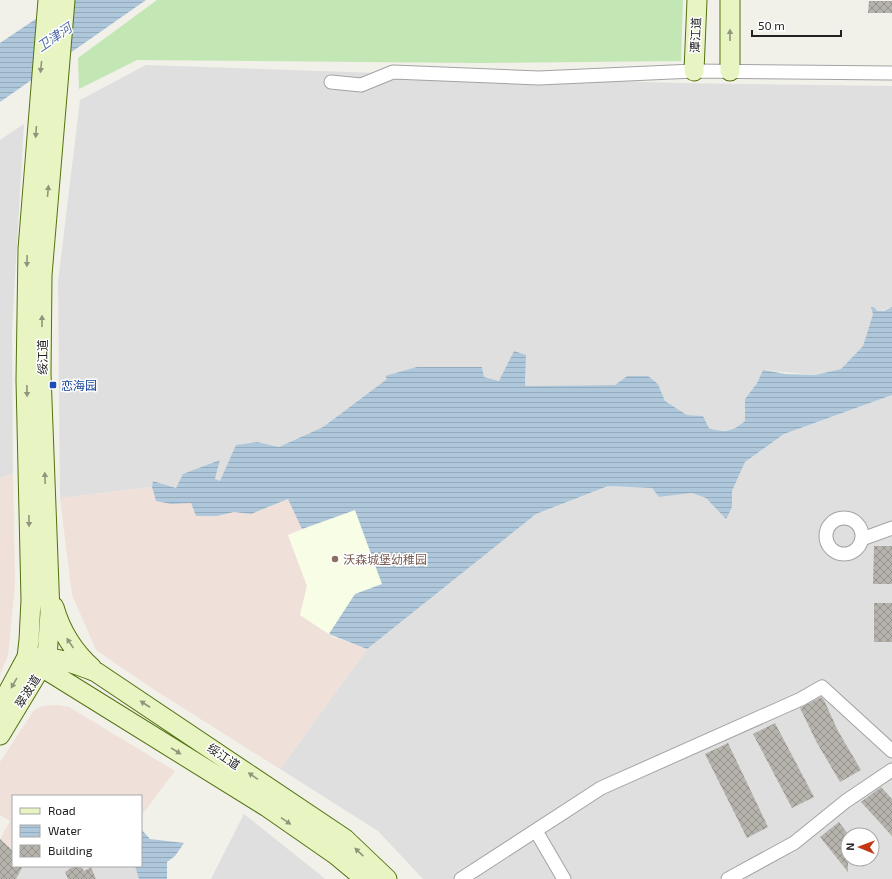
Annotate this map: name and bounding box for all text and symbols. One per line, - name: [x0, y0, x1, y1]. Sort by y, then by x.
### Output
- scale bar: [752, 12, 841, 38]
- street label: 潭江道: [687, 17, 703, 53]
- water label: 卫津河: [33, 18, 77, 55]
- text: 50 m: [758, 18, 785, 32]
- one-way arrow: [727, 28, 733, 41]
- one-way arrow: [38, 61, 45, 73]
- one-way arrow: [33, 126, 39, 138]
- one-way arrow: [45, 185, 52, 197]
- one-way arrow: [24, 255, 30, 268]
- one-way arrow: [39, 314, 45, 327]
- street label: 绥江道: [35, 339, 49, 375]
- place label: 恋海园: [61, 378, 97, 392]
- marker: 恋海园: [48, 380, 58, 390]
- one-way arrow: [24, 385, 30, 398]
- one-way arrow: [42, 471, 48, 484]
- one-way arrow: [26, 515, 32, 528]
- place label: 沃森城堡幼稚园: [343, 552, 427, 566]
- marker: 沃森城堡幼稚园: [330, 554, 340, 564]
- one-way arrow: [66, 638, 74, 648]
- street label: 翠波道: [12, 672, 42, 710]
- one-way arrow: [11, 677, 18, 689]
- one-way arrow: [139, 700, 151, 707]
- street label: 绥江道: [205, 740, 243, 772]
- one-way arrow: [171, 747, 181, 755]
- one-way arrow: [248, 772, 258, 780]
- legend: [12, 795, 142, 867]
- text: Road: [48, 803, 76, 817]
- one-way arrow: [281, 817, 291, 825]
- text: Water: [48, 823, 82, 837]
- north arrow: [840, 827, 880, 867]
- text: Building: [48, 843, 93, 857]
- text: N: [843, 843, 856, 851]
- one-way arrow: [354, 847, 364, 856]

